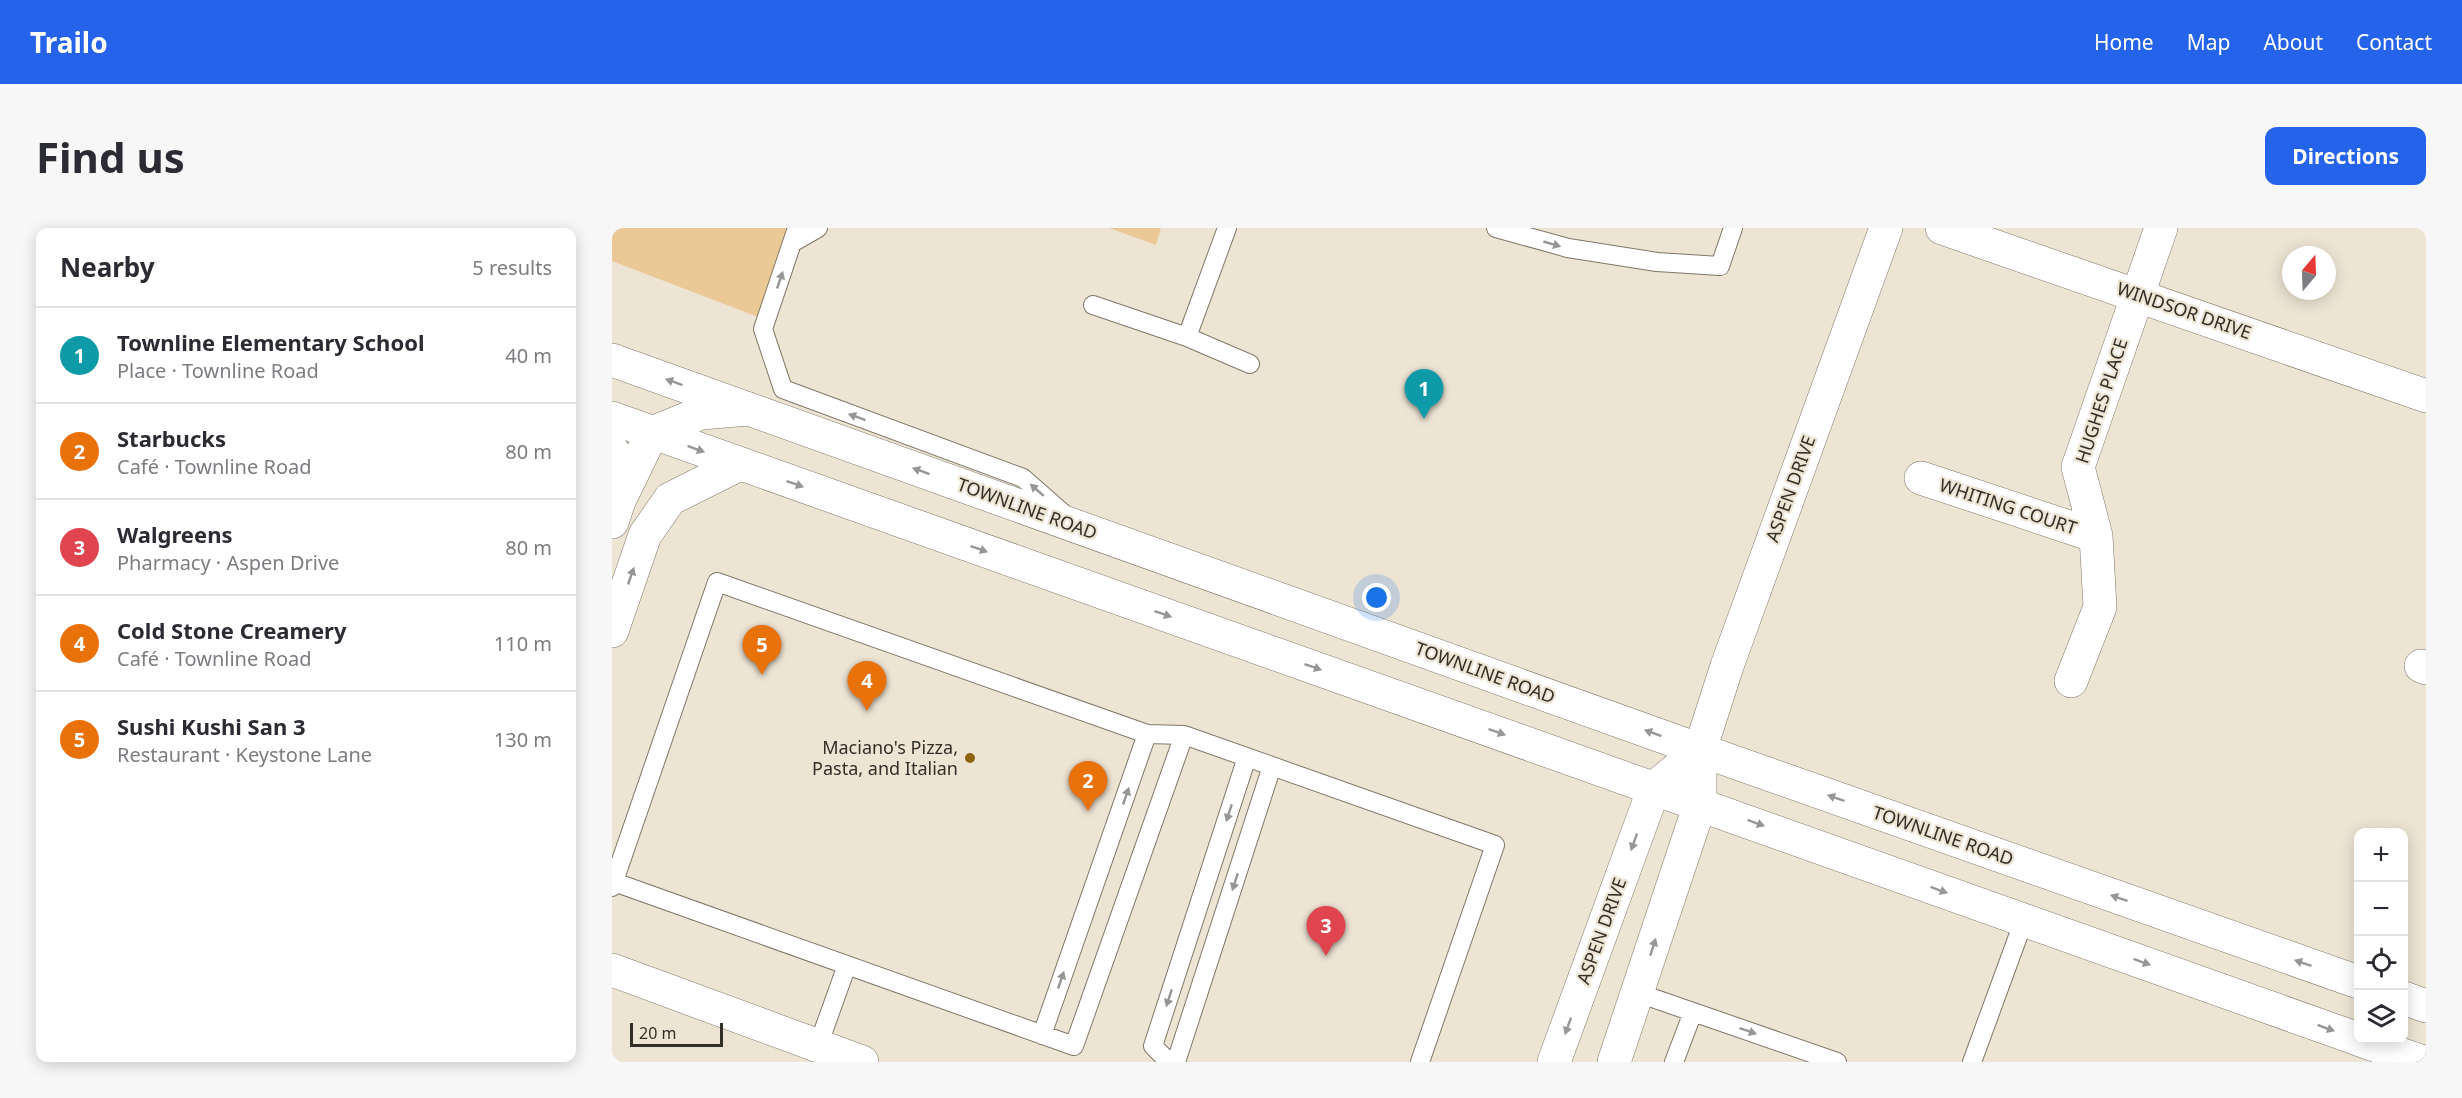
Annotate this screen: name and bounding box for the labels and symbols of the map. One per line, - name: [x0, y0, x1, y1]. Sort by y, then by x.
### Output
- one-way arrow: [1543, 239, 1561, 249]
- north arrow: [2282, 246, 2336, 300]
- one-way arrow: [775, 271, 785, 289]
- street label: WINDSOR DRIVE: [2114, 276, 2255, 344]
- street label: HUGHES PLACE: [2069, 335, 2133, 466]
- pin: 1: [1404, 370, 1444, 419]
- one-way arrow: [664, 377, 682, 387]
- one-way arrow: [848, 411, 866, 421]
- street label: ASPEN DRIVE: [1760, 432, 1820, 545]
- one-way arrow: [687, 444, 705, 454]
- one-way arrow: [911, 465, 929, 475]
- street label: TOWNLINE ROAD: [954, 472, 1101, 545]
- street label: WHITING COURT: [1937, 473, 2080, 540]
- one-way arrow: [786, 479, 804, 489]
- one-way arrow: [1030, 484, 1045, 497]
- one-way arrow: [970, 544, 988, 554]
- one-way arrow: [627, 567, 636, 585]
- your location: [1362, 583, 1391, 612]
- one-way arrow: [1154, 610, 1172, 620]
- pin: 5: [742, 626, 782, 675]
- street label: TOWNLINE ROAD: [1412, 636, 1559, 709]
- pin: 4: [848, 662, 886, 711]
- one-way arrow: [1304, 663, 1322, 673]
- one-way arrow: [1488, 727, 1506, 737]
- one-way arrow: [1643, 728, 1661, 738]
- place label: Maciano's Pizza, Pasta, and Italian: [812, 735, 958, 780]
- marker: Maciano's Pizza, Pasta, and Italian: [963, 751, 977, 765]
- pin: 2: [1068, 762, 1108, 811]
- one-way arrow: [1121, 787, 1131, 805]
- one-way arrow: [1827, 793, 1845, 803]
- street label: TOWNLINE ROAD: [1870, 800, 2017, 870]
- one-way arrow: [1224, 804, 1233, 822]
- one-way arrow: [1747, 819, 1765, 829]
- one-way arrow: [1629, 834, 1639, 852]
- one-way arrow: [1230, 873, 1239, 891]
- street label: ASPEN DRIVE: [1571, 874, 1631, 987]
- one-way arrow: [1930, 885, 1948, 895]
- one-way arrow: [2110, 893, 2128, 902]
- pin: 3: [1306, 906, 1346, 956]
- one-way arrow: [1649, 938, 1658, 956]
- one-way arrow: [2294, 957, 2312, 967]
- one-way arrow: [2133, 958, 2151, 968]
- one-way arrow: [1057, 971, 1067, 989]
- one-way arrow: [1164, 989, 1173, 1007]
- one-way arrow: [1562, 1017, 1572, 1035]
- scale bar: [630, 1020, 723, 1048]
- one-way arrow: [2317, 1023, 2335, 1033]
- one-way arrow: [1739, 1027, 1757, 1037]

